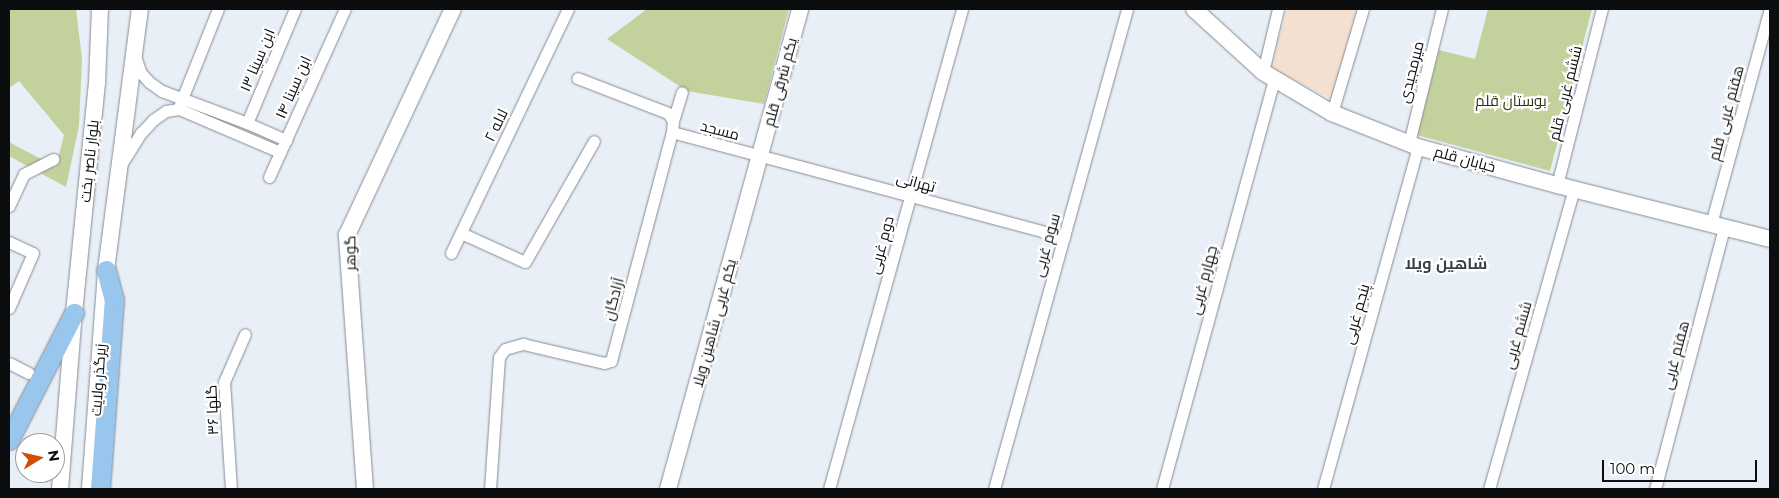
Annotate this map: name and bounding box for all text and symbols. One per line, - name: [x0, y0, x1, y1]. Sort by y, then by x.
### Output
- street label: ابن سینا ۱۳: [236, 26, 278, 94]
- street label: یکم شرقی قلم: [759, 36, 801, 128]
- street label: میرمجیدی: [1395, 39, 1427, 105]
- street label: ششم غربی قلم: [1544, 44, 1586, 142]
- street label: ابن سینا ۱۴: [271, 53, 315, 121]
- street label: هفتم غربی قلم: [1705, 63, 1747, 163]
- park label: بوستان قلم: [1475, 92, 1547, 110]
- street label: لاله ۲: [480, 106, 512, 144]
- street label: مسجد: [699, 116, 741, 144]
- street label: بلوار ناصر بخت: [76, 119, 102, 203]
- street label: خیابان قلم: [1432, 142, 1498, 176]
- street label: تهرانی: [894, 168, 938, 196]
- street label: سوم غربی: [1028, 211, 1064, 279]
- street label: دوم غربی: [865, 214, 897, 276]
- street label: گوهر: [341, 235, 359, 271]
- street label: چهارم غربی: [1185, 244, 1221, 316]
- district label: شاهین ویلا: [1405, 254, 1487, 274]
- street label: یکم غربی شاهین ویلا: [688, 257, 740, 389]
- street label: آزادگان: [599, 276, 627, 322]
- street label: پنجم غربی: [1339, 282, 1373, 346]
- street label: ششم غربی: [1499, 299, 1535, 371]
- street label: هفتم غربی: [1657, 319, 1693, 391]
- street label: زیرگذر ولایت: [86, 343, 110, 417]
- street label: ۳۶ گلها: [202, 385, 222, 435]
- north arrow: [15, 433, 65, 483]
- text: N: [44, 449, 64, 463]
- scale bar: [1604, 450, 1759, 482]
- text: 100 m: [1610, 459, 1655, 478]

